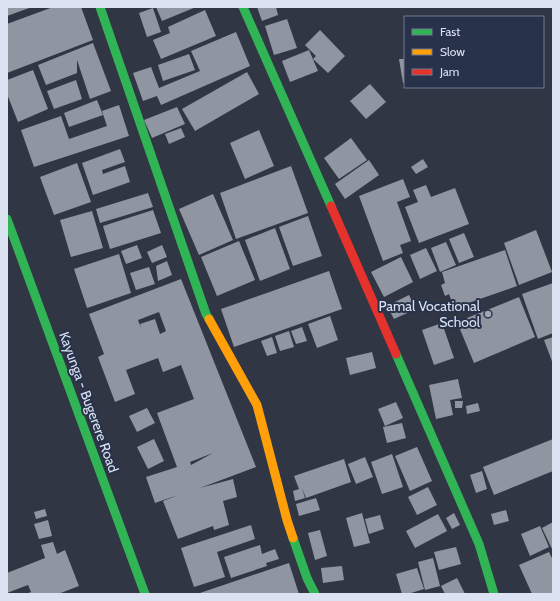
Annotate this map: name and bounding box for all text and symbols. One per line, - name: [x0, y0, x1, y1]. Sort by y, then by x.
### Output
- legend: [404, 16, 544, 88]
- text: Fast: [440, 24, 460, 39]
- text: Slow: [440, 44, 465, 59]
- text: Jam: [439, 64, 459, 79]
- place label: Pamal Vocational School: [378, 297, 481, 331]
- marker: Pamal Vocational School: [483, 309, 493, 319]
- street label: Kayunga - Bugerere Road: [55, 329, 123, 475]

